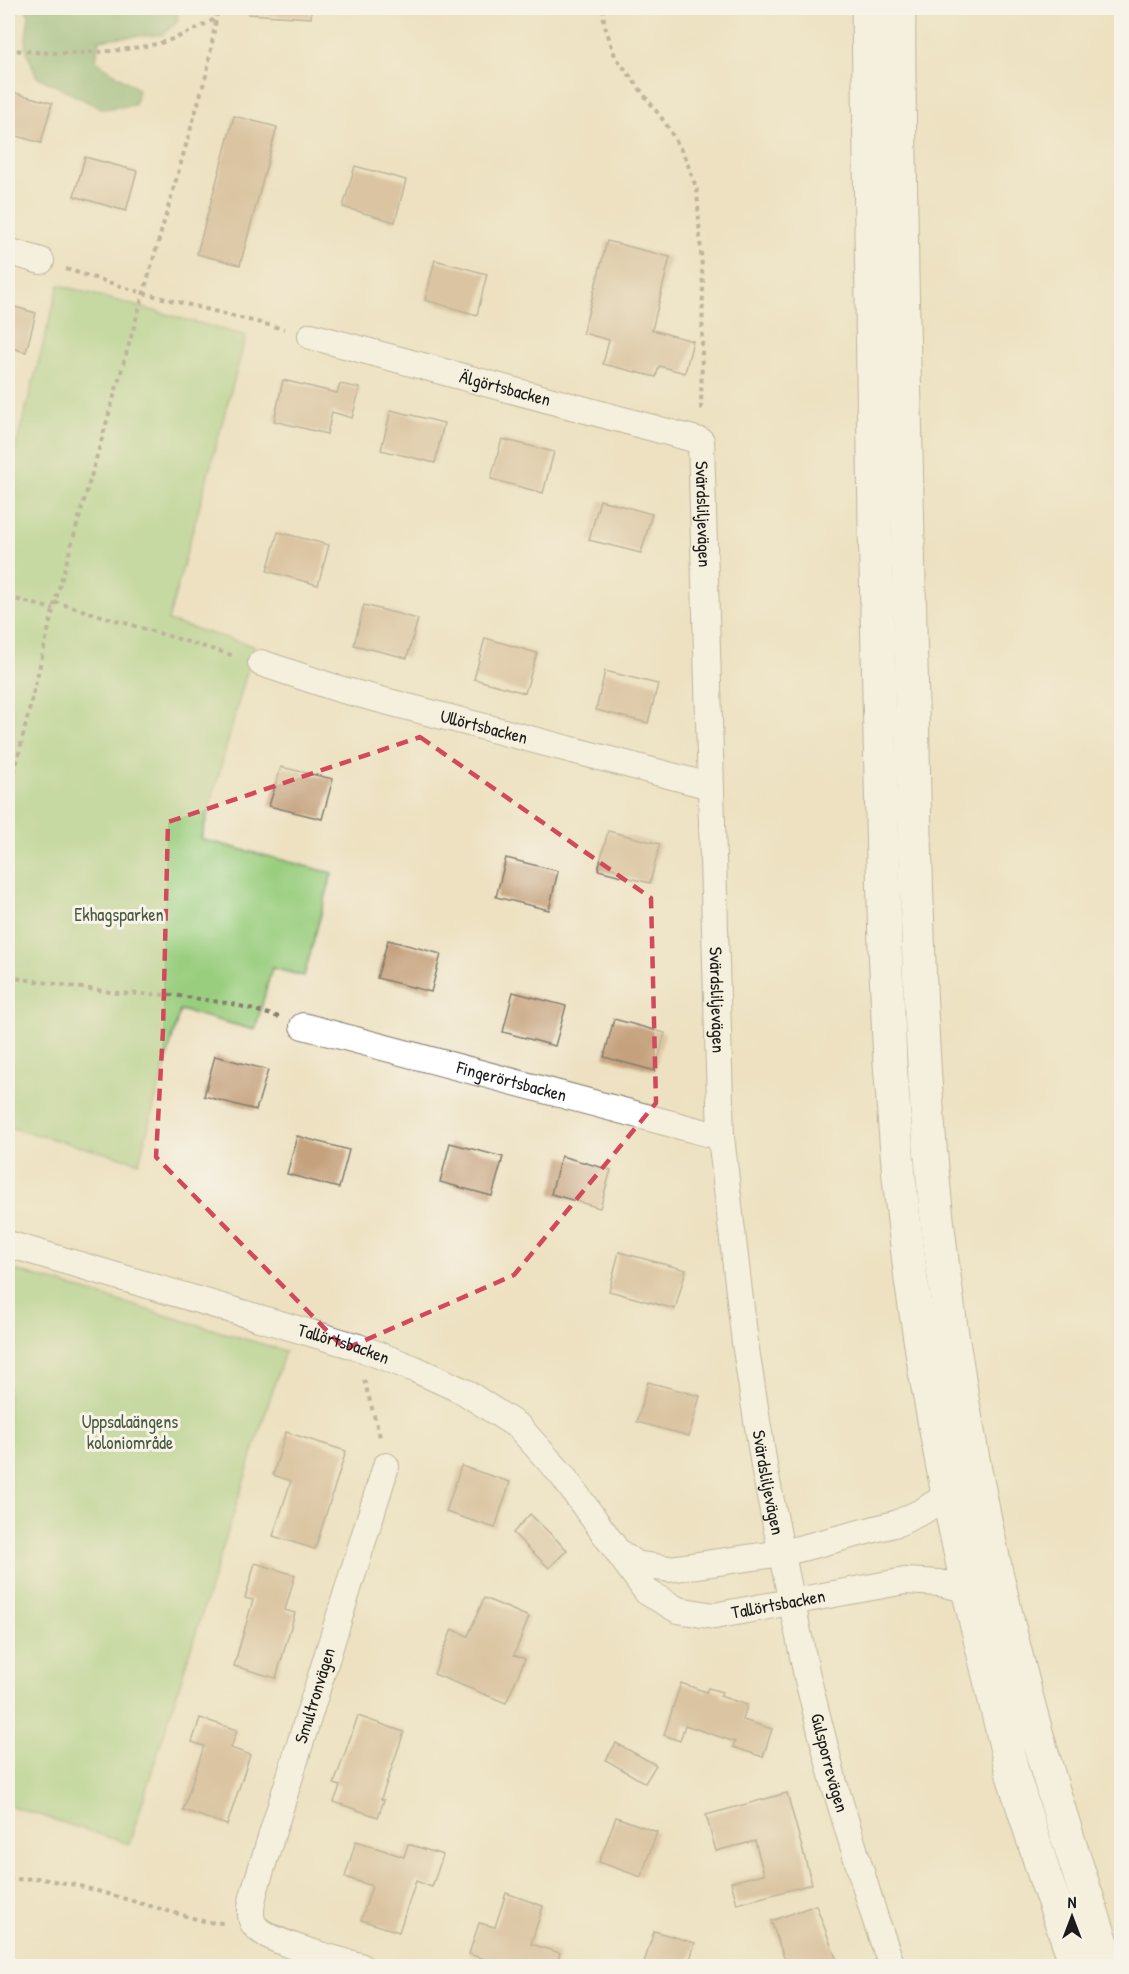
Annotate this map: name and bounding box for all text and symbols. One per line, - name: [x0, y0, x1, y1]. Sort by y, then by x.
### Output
- street label: Älgörtsbacken: [457, 364, 553, 412]
- street label: Svärdsliljevägen: [690, 461, 718, 567]
- street label: Ullörtsbacken: [438, 703, 530, 750]
- park label: Ekhagsparken: [74, 902, 164, 927]
- street label: Svärdsliljevägen: [704, 946, 732, 1053]
- street label: Fingerörtsbacken: [453, 1054, 570, 1107]
- street label: Tallörtsbacken: [295, 1317, 393, 1370]
- park label: Uppsalaängens koloniområde: [82, 1409, 178, 1455]
- street label: Svärdsliljevägen: [747, 1428, 791, 1537]
- street label: Tallörtsbacken: [729, 1583, 827, 1625]
- street label: Smultronvägen: [288, 1645, 341, 1746]
- street label: Gulsporrevägen: [805, 1711, 855, 1815]
- north arrow: [1042, 1887, 1102, 1947]
- text: N: [1068, 1891, 1077, 1913]

